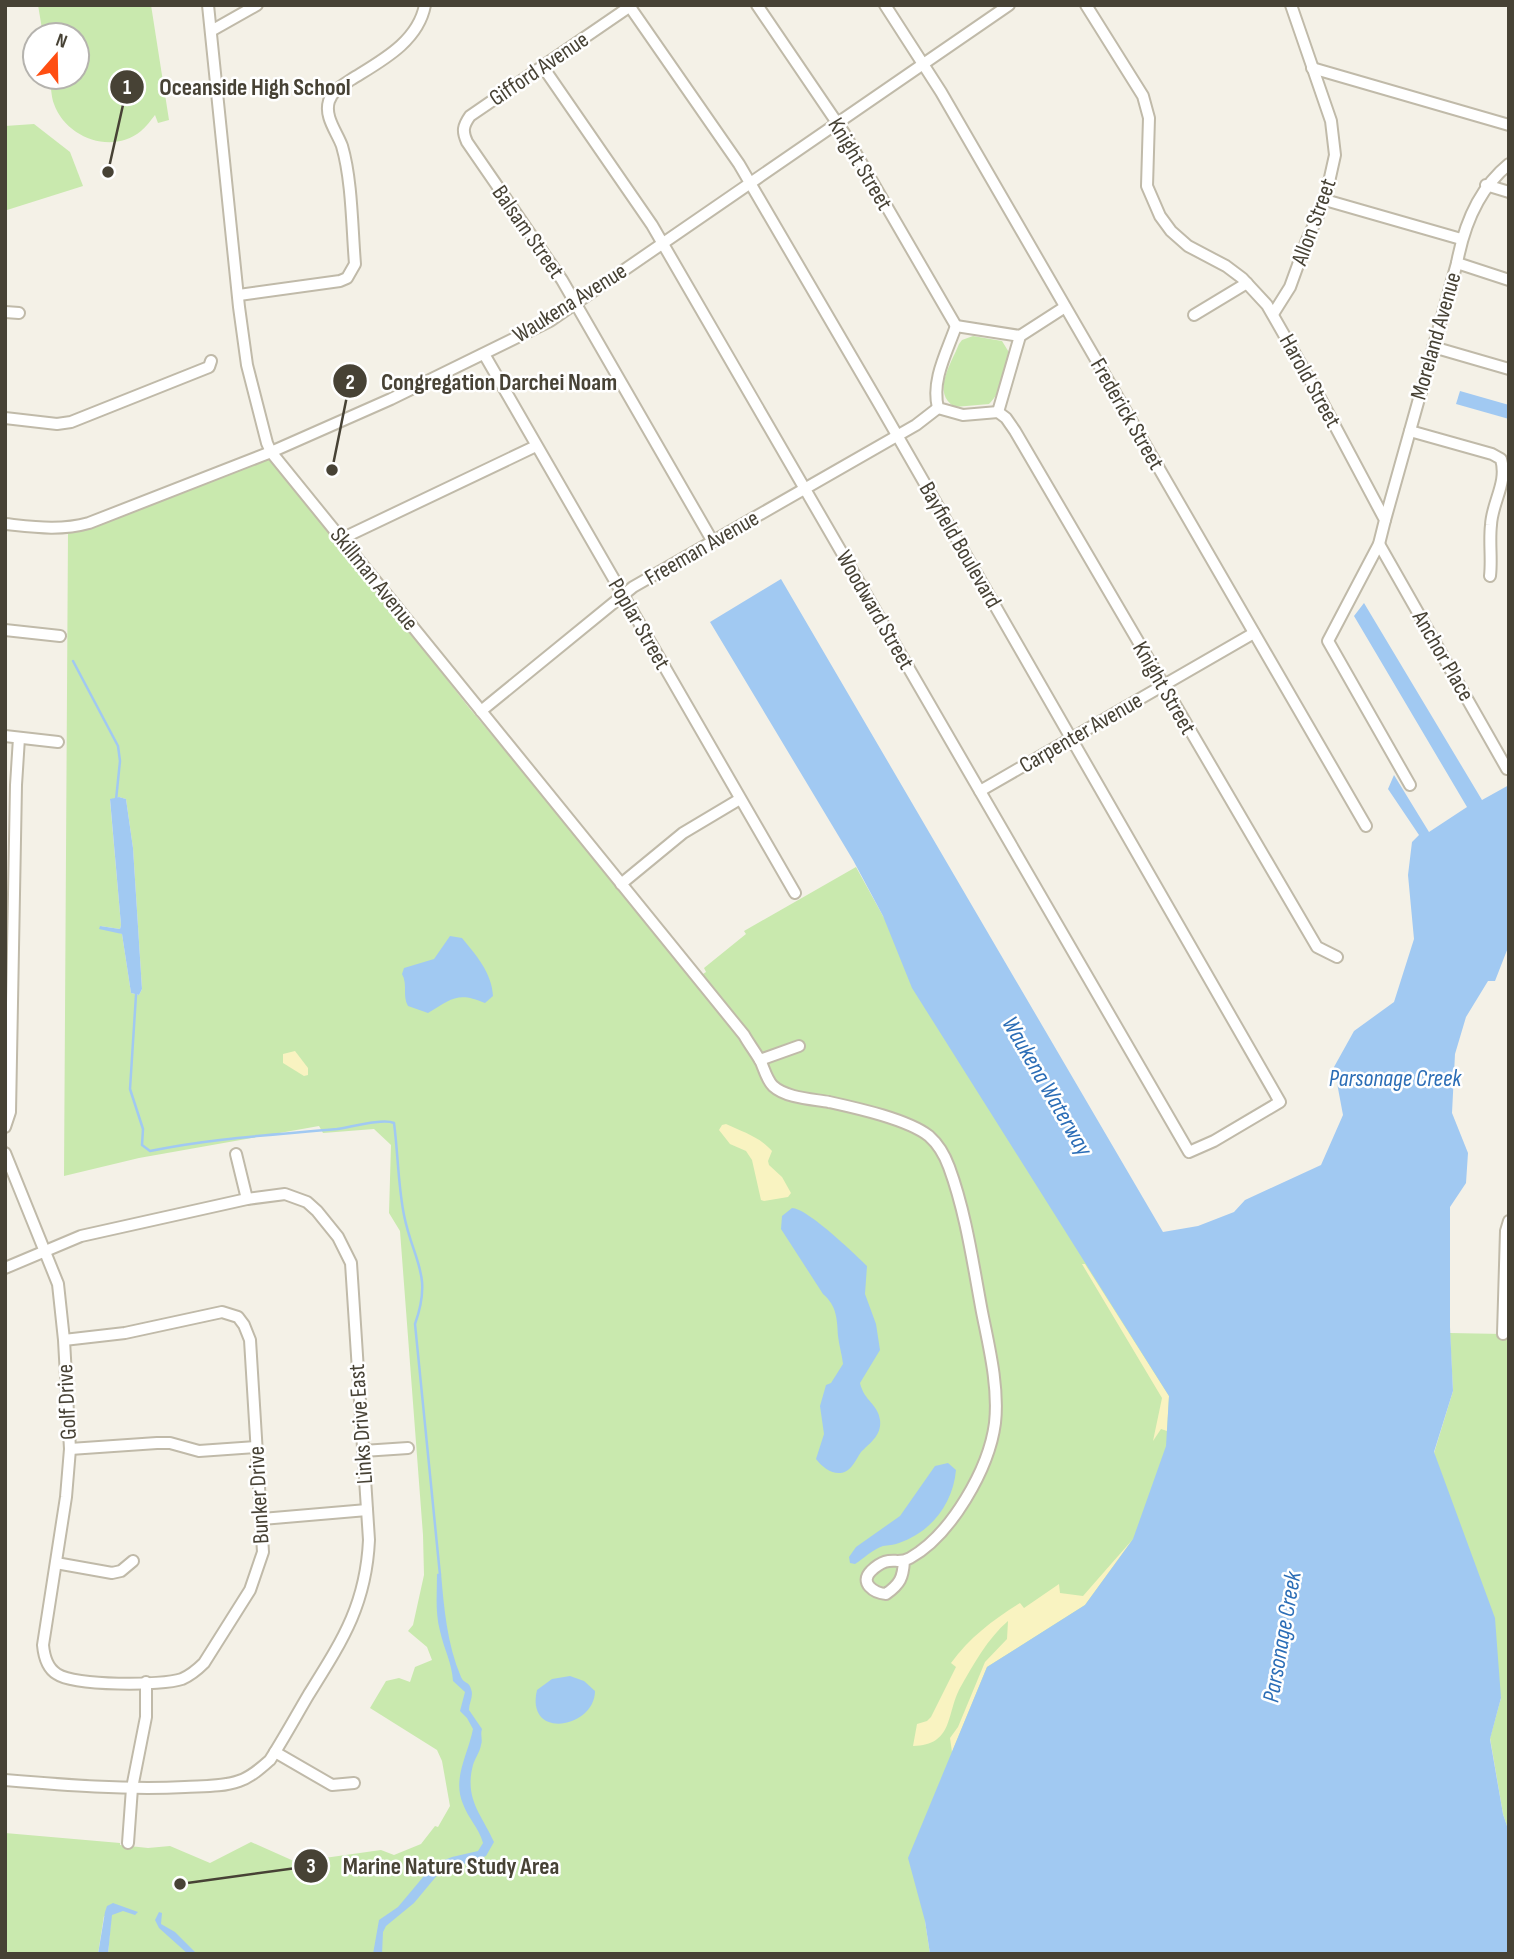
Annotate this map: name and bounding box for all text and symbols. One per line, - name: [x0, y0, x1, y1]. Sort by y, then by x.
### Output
- north arrow: [21, 21, 91, 91]
- street label: Gifford Avenue: [484, 26, 594, 112]
- text: N: [53, 29, 70, 54]
- callout: Oceanside High School: [110, 64, 364, 109]
- text: Oceanside High School: [159, 73, 351, 102]
- text: 1: [123, 75, 131, 100]
- street label: Knight Street: [822, 113, 898, 215]
- street label: Allon Street: [1285, 175, 1343, 270]
- street label: Balsam Street: [486, 180, 570, 284]
- street label: Waukena Avenue: [508, 257, 632, 349]
- street label: Moreland Avenue: [1404, 269, 1468, 403]
- street label: Harold Street: [1273, 329, 1347, 433]
- street label: Frederick Street: [1084, 353, 1170, 475]
- callout: Congregation Darchei Noam: [332, 359, 632, 404]
- text: Congregation Darchei Noam: [381, 368, 617, 397]
- text: 2: [345, 370, 355, 395]
- street label: Bayfield Boulevard: [913, 477, 1007, 613]
- street label: Freeman Avenue: [640, 504, 764, 592]
- street label: Skillman Avenue: [324, 522, 424, 636]
- street label: Woodward Street: [830, 546, 920, 674]
- street label: Poplar Street: [602, 573, 676, 675]
- street label: Anchor Place: [1405, 605, 1480, 706]
- street label: Knight Street: [1126, 636, 1202, 740]
- street label: Carpenter Avenue: [1014, 686, 1148, 780]
- water label: Waukena Waterway: [995, 1011, 1099, 1162]
- water label: Parsonage Creek: [1329, 1064, 1462, 1093]
- street label: Golf Drive: [51, 1363, 83, 1441]
- street label: Links Drive East: [343, 1363, 379, 1485]
- street label: Bunker Drive: [242, 1445, 276, 1545]
- water label: Parsonage Creek: [1256, 1568, 1308, 1705]
- callout: Marine Nature Study Area: [294, 1843, 573, 1888]
- text: Marine Nature Study Area: [343, 1852, 559, 1881]
- text: 3: [306, 1854, 316, 1879]

